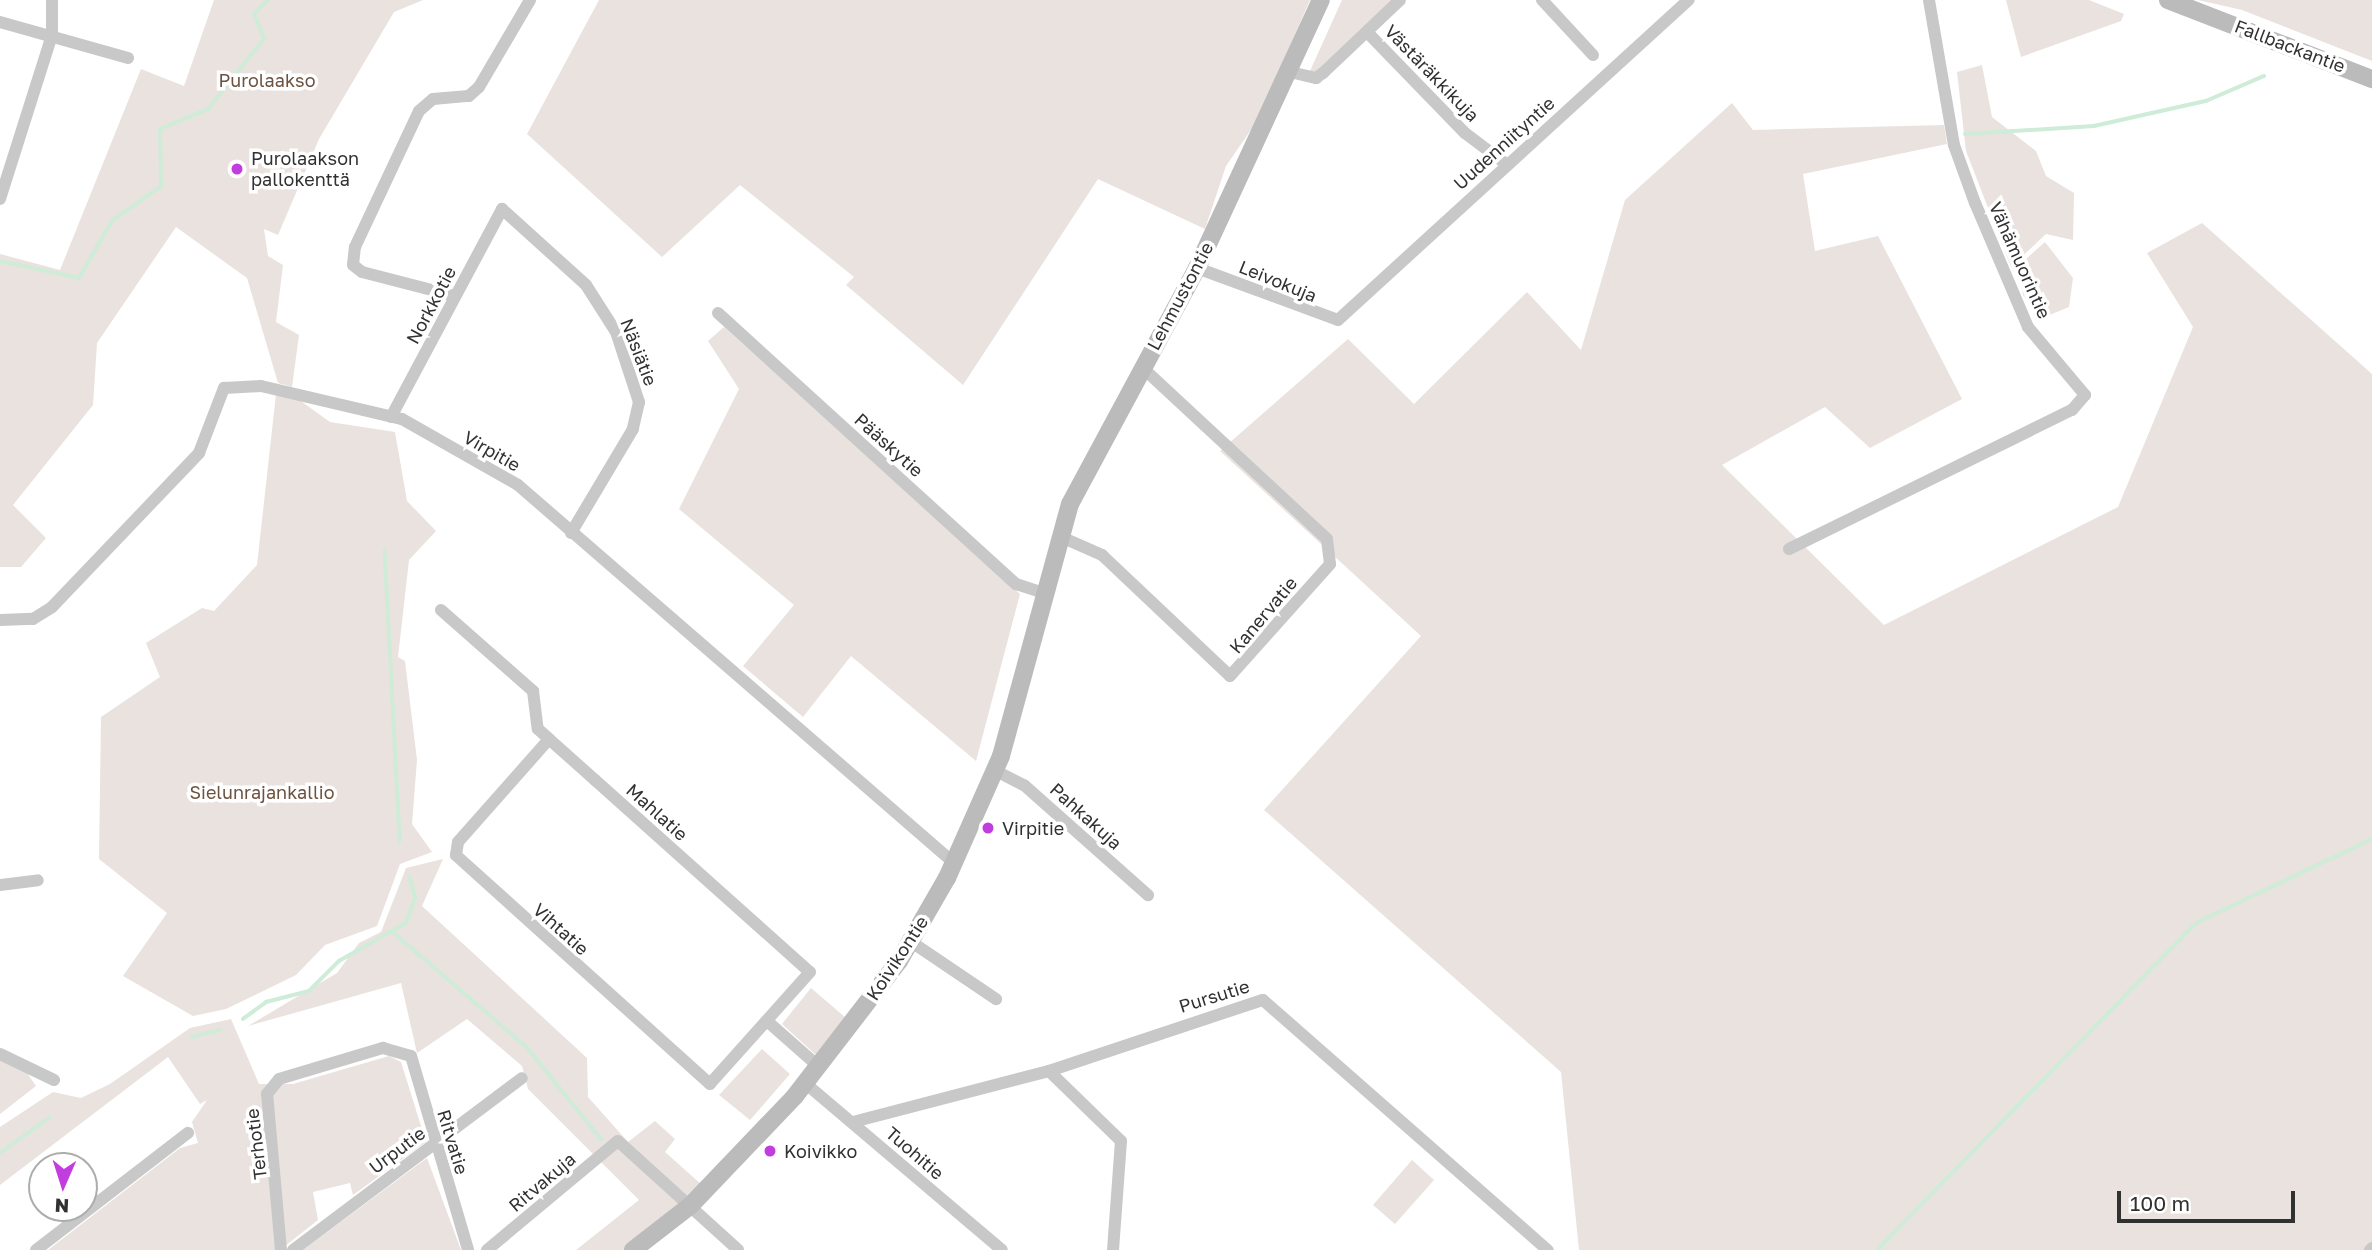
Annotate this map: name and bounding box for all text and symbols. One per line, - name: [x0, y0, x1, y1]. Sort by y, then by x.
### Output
- street label: Fallbackantie: [2232, 15, 2348, 77]
- street label: Västäräkkikuja: [1380, 20, 1484, 126]
- park label: Purolaakso: [219, 69, 315, 91]
- street label: Uudenniityntie: [1449, 92, 1559, 194]
- place label: Purolaakson pallokenttä: [251, 148, 359, 190]
- marker: Purolaakson pallokenttä: [229, 161, 245, 177]
- street label: Vähämuorintie: [1985, 198, 2055, 322]
- street label: Lehmustontie: [1142, 238, 1218, 354]
- street label: Leivokuja: [1236, 256, 1320, 306]
- street label: Norkkotie: [402, 263, 460, 347]
- street label: Näsiätie: [616, 315, 662, 389]
- street label: Pääskytie: [850, 409, 928, 481]
- street label: Virpitie: [460, 426, 524, 476]
- street label: Kanervatie: [1225, 572, 1301, 658]
- street label: Pahkakuja: [1046, 778, 1126, 854]
- street label: Mahlatie: [622, 779, 692, 845]
- park label: Sielunrajankallio: [190, 781, 334, 803]
- place label: Virpitie: [1002, 817, 1064, 839]
- marker: Virpitie: [980, 820, 996, 836]
- street label: Vihtatie: [529, 898, 593, 960]
- street label: Koivikontie: [862, 912, 932, 1004]
- street label: Pursutie: [1176, 975, 1252, 1017]
- street label: Terhotie: [241, 1107, 271, 1181]
- street label: Ritvatie: [433, 1107, 473, 1177]
- street label: Urputie: [365, 1122, 429, 1178]
- street label: Tuohitie: [882, 1122, 948, 1184]
- place label: Koivikko: [784, 1140, 857, 1162]
- marker: Koivikko: [762, 1143, 778, 1159]
- street label: Ritvakuja: [504, 1148, 580, 1216]
- north arrow: [28, 1152, 98, 1222]
- scale bar: [2120, 1176, 2298, 1220]
- text: 100 m: [2130, 1190, 2190, 1216]
- text: N: [54, 1195, 70, 1218]

